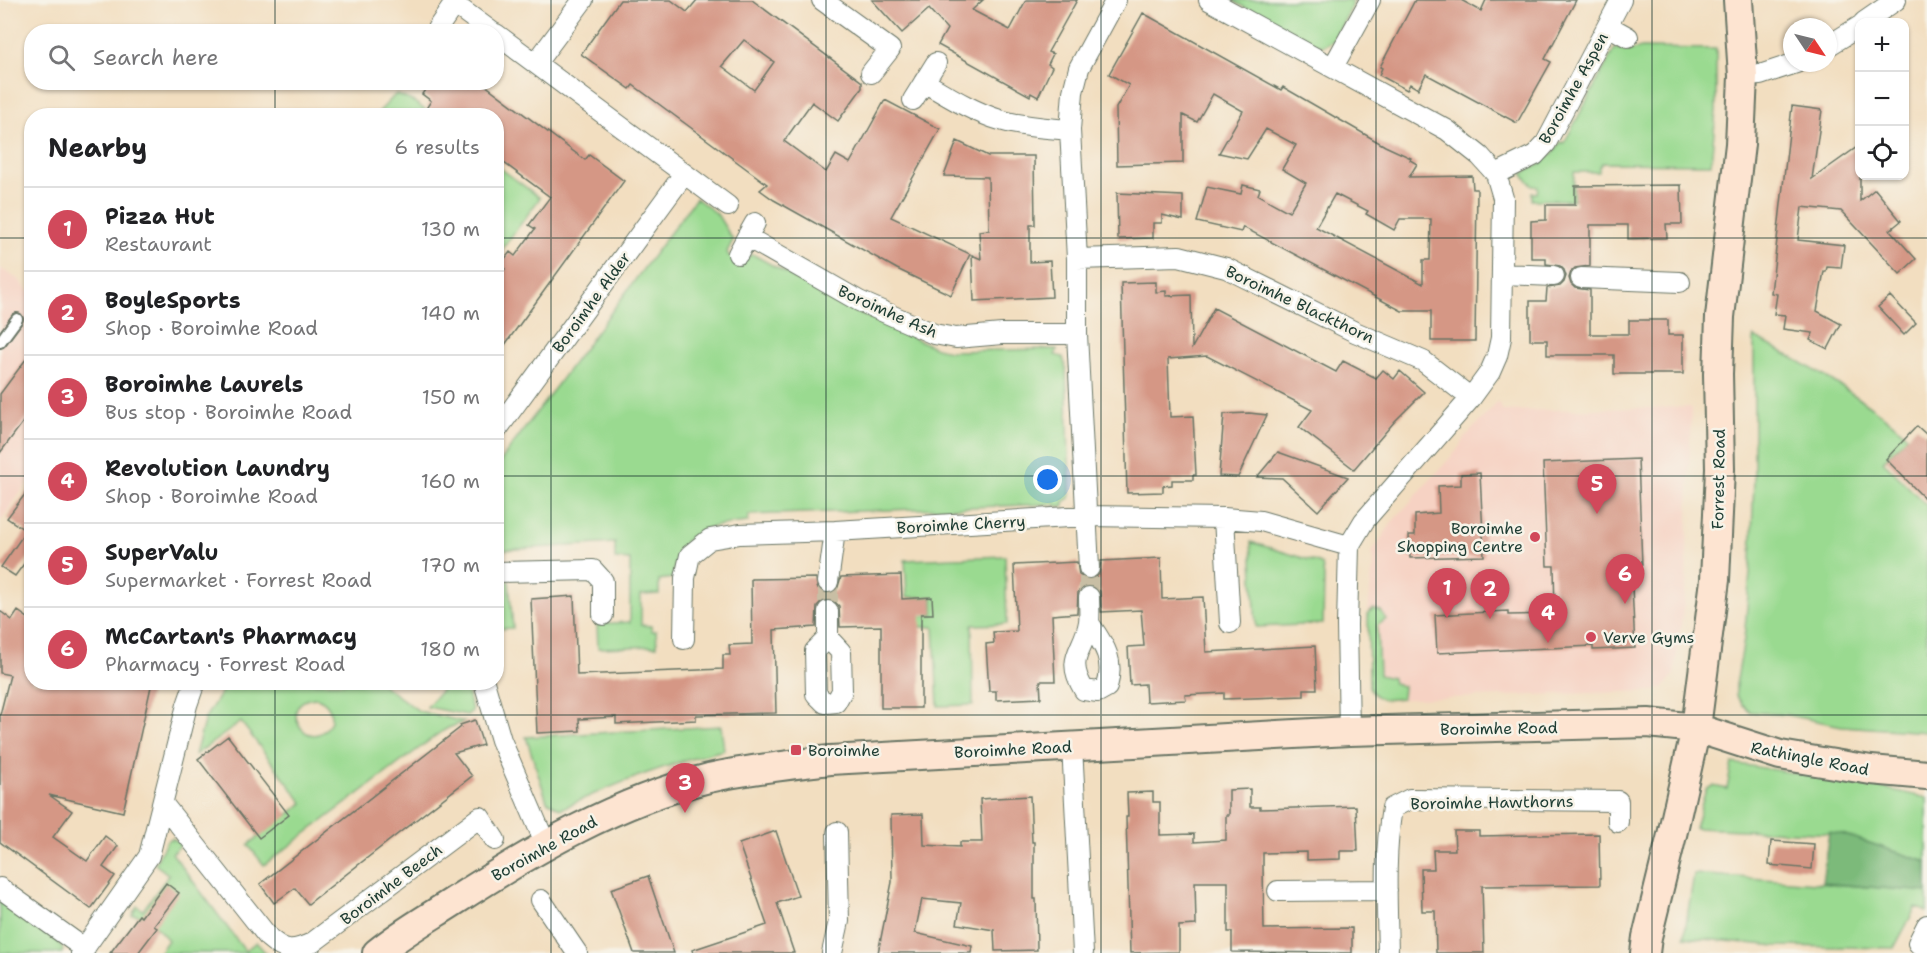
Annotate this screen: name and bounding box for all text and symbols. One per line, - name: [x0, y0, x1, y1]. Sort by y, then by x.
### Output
- north arrow: [1783, 18, 1837, 72]
- map controls: [1855, 18, 1909, 180]
- button: +: [1855, 18, 1909, 72]
- search box: [24, 24, 504, 90]
- street label: Boroimhe Aspen: [1534, 29, 1613, 148]
- icon: search: [45, 41, 78, 74]
- text: Search here: [93, 43, 219, 72]
- button: −: [1855, 72, 1909, 126]
- button: locate: [1855, 126, 1909, 180]
- text: Nearby: [48, 130, 147, 165]
- text: 6 results: [394, 134, 480, 160]
- text: Pizza Hut: [105, 202, 215, 231]
- text: 1: [63, 216, 72, 242]
- text: 130 m: [421, 216, 480, 242]
- text: Restaurant: [105, 231, 212, 257]
- street label: Boroimhe Alder: [548, 248, 635, 357]
- street label: Boroimhe Blackthorn: [1222, 261, 1377, 348]
- street label: Boroimhe Ash: [835, 280, 941, 343]
- text: BoyleSports: [105, 286, 241, 315]
- text: 2: [61, 300, 75, 326]
- text: 140 m: [421, 300, 480, 326]
- text: Shop · Boroimhe Road: [105, 315, 318, 341]
- text: Boroimhe Laurels: [105, 370, 303, 399]
- text: 3: [61, 384, 75, 410]
- text: 150 m: [422, 384, 480, 410]
- text: Bus stop · Boroimhe Road: [105, 399, 352, 425]
- street label: Forrest Road: [1707, 428, 1730, 530]
- text: Revolution Laundry: [105, 454, 330, 483]
- pin: 5: [1578, 464, 1616, 514]
- your location: [1033, 465, 1062, 494]
- text: 4: [61, 468, 75, 494]
- text: 160 m: [421, 468, 480, 494]
- text: Shop · Boroimhe Road: [105, 483, 318, 509]
- street label: Boroimhe Cherry: [896, 511, 1026, 538]
- place label: Boroimhe Shopping Centre: [1397, 518, 1523, 557]
- marker: Boroimhe Shopping Centre: [1528, 530, 1542, 544]
- text: SuperValu: [105, 538, 218, 567]
- text: 5: [61, 552, 74, 578]
- text: 170 m: [421, 552, 480, 578]
- pin: 6: [1606, 554, 1644, 604]
- text: Supermarket · Forrest Road: [105, 567, 372, 593]
- pin: 1: [1428, 568, 1466, 618]
- pin: 2: [1470, 570, 1510, 619]
- pin: 4: [1528, 594, 1568, 643]
- text: McCartan's Pharmacy: [105, 622, 357, 651]
- place label: Verve Gyms: [1603, 627, 1695, 648]
- marker: Verve Gyms: [1584, 630, 1598, 644]
- text: 6: [61, 636, 75, 662]
- text: 180 m: [420, 636, 480, 662]
- text: Pharmacy · Forrest Road: [105, 651, 345, 677]
- street label: Boroimhe Road: [1440, 717, 1558, 740]
- street label: Boroimhe Road: [954, 736, 1072, 763]
- street label: Rathingle Road: [1749, 737, 1871, 780]
- place label: Boroimhe: [808, 740, 880, 761]
- marker: Boroimhe: [789, 743, 803, 757]
- pin: 3: [666, 764, 704, 813]
- street label: Boroimhe Hawthorns: [1410, 791, 1574, 814]
- street label: Boroimhe Road: [488, 811, 601, 886]
- street label: Boroimhe Beech: [336, 839, 447, 930]

